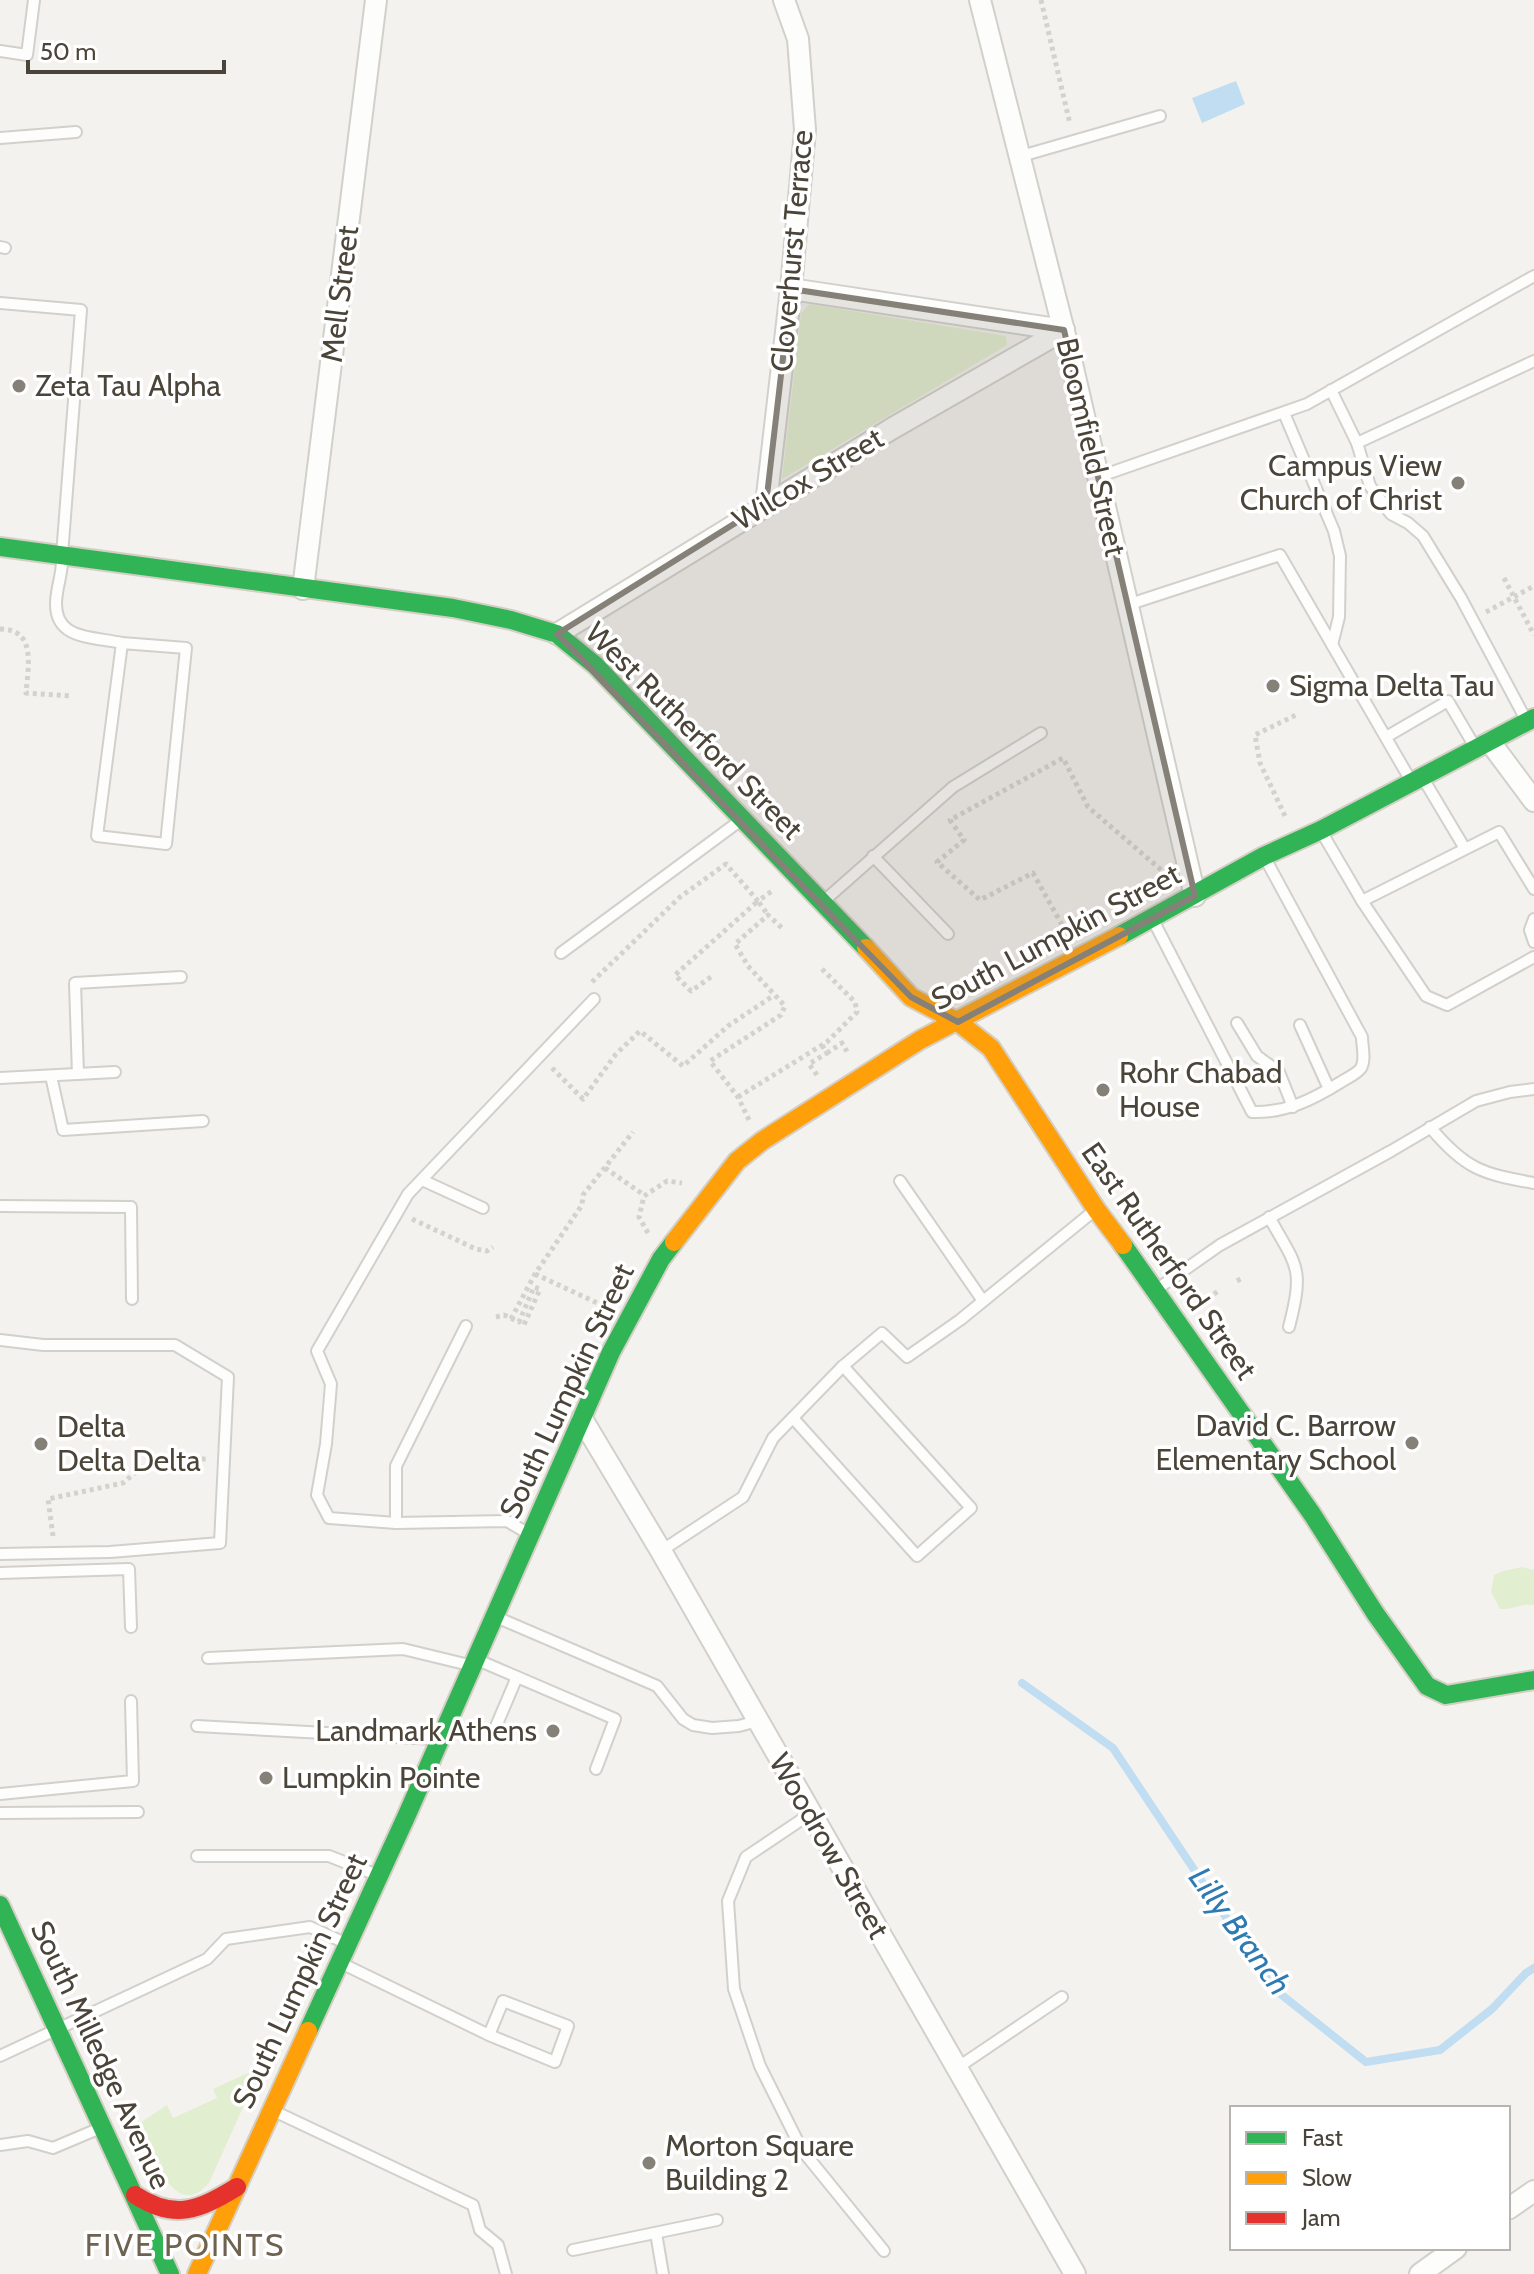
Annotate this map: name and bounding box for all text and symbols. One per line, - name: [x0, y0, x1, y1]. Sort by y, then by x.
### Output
- scale bar: [28, 24, 224, 74]
- text: 50 m: [40, 37, 96, 66]
- street label: Cloverhurst Terrace: [762, 128, 821, 373]
- street label: Mell Street: [313, 224, 366, 364]
- street label: Bloomfield Street: [1048, 334, 1135, 560]
- place label: Zeta Tau Alpha: [35, 367, 222, 404]
- marker: Zeta Tau Alpha: [10, 377, 28, 395]
- street label: Wilcox Street: [726, 419, 890, 538]
- place label: Campus View Church of Christ: [1240, 447, 1442, 518]
- marker: Campus View Church of Christ: [1449, 474, 1467, 492]
- street label: West Rutherford Street: [578, 614, 811, 847]
- place label: Sigma Delta Tau: [1289, 667, 1495, 704]
- marker: Sigma Delta Tau: [1264, 677, 1282, 695]
- street label: South Lumpkin Street: [925, 855, 1187, 1018]
- place label: Rohr Chabad House: [1119, 1054, 1282, 1125]
- marker: Rohr Chabad House: [1094, 1081, 1112, 1099]
- street label: East Rutherford Street: [1074, 1135, 1265, 1386]
- street label: South Lumpkin Street: [491, 1258, 642, 1524]
- place label: David C. Barrow Elementary School: [1156, 1407, 1396, 1478]
- place label: Delta Delta Delta: [57, 1408, 201, 1479]
- marker: David C. Barrow Elementary School: [1403, 1434, 1421, 1452]
- marker: Delta Delta Delta: [32, 1435, 50, 1453]
- place label: Landmark Athens: [315, 1712, 537, 1749]
- marker: Landmark Athens: [544, 1722, 562, 1740]
- street label: Woodrow Street: [761, 1746, 897, 1945]
- place label: Lumpkin Pointe: [282, 1759, 480, 1796]
- marker: Lumpkin Pointe: [257, 1769, 275, 1787]
- street label: South Lumpkin Street: [224, 1848, 375, 2114]
- water label: Lilly Branch: [1181, 1859, 1300, 2002]
- street label: South Milledge Avenue: [23, 1915, 180, 2195]
- legend: [1230, 2106, 1510, 2250]
- text: Fast: [1302, 2123, 1343, 2152]
- place label: Morton Square Building 2: [665, 2127, 854, 2198]
- marker: Morton Square Building 2: [640, 2154, 658, 2172]
- text: Slow: [1302, 2163, 1352, 2192]
- text: Jam: [1301, 2203, 1340, 2232]
- district label: FIVE POINTS: [85, 2225, 285, 2264]

